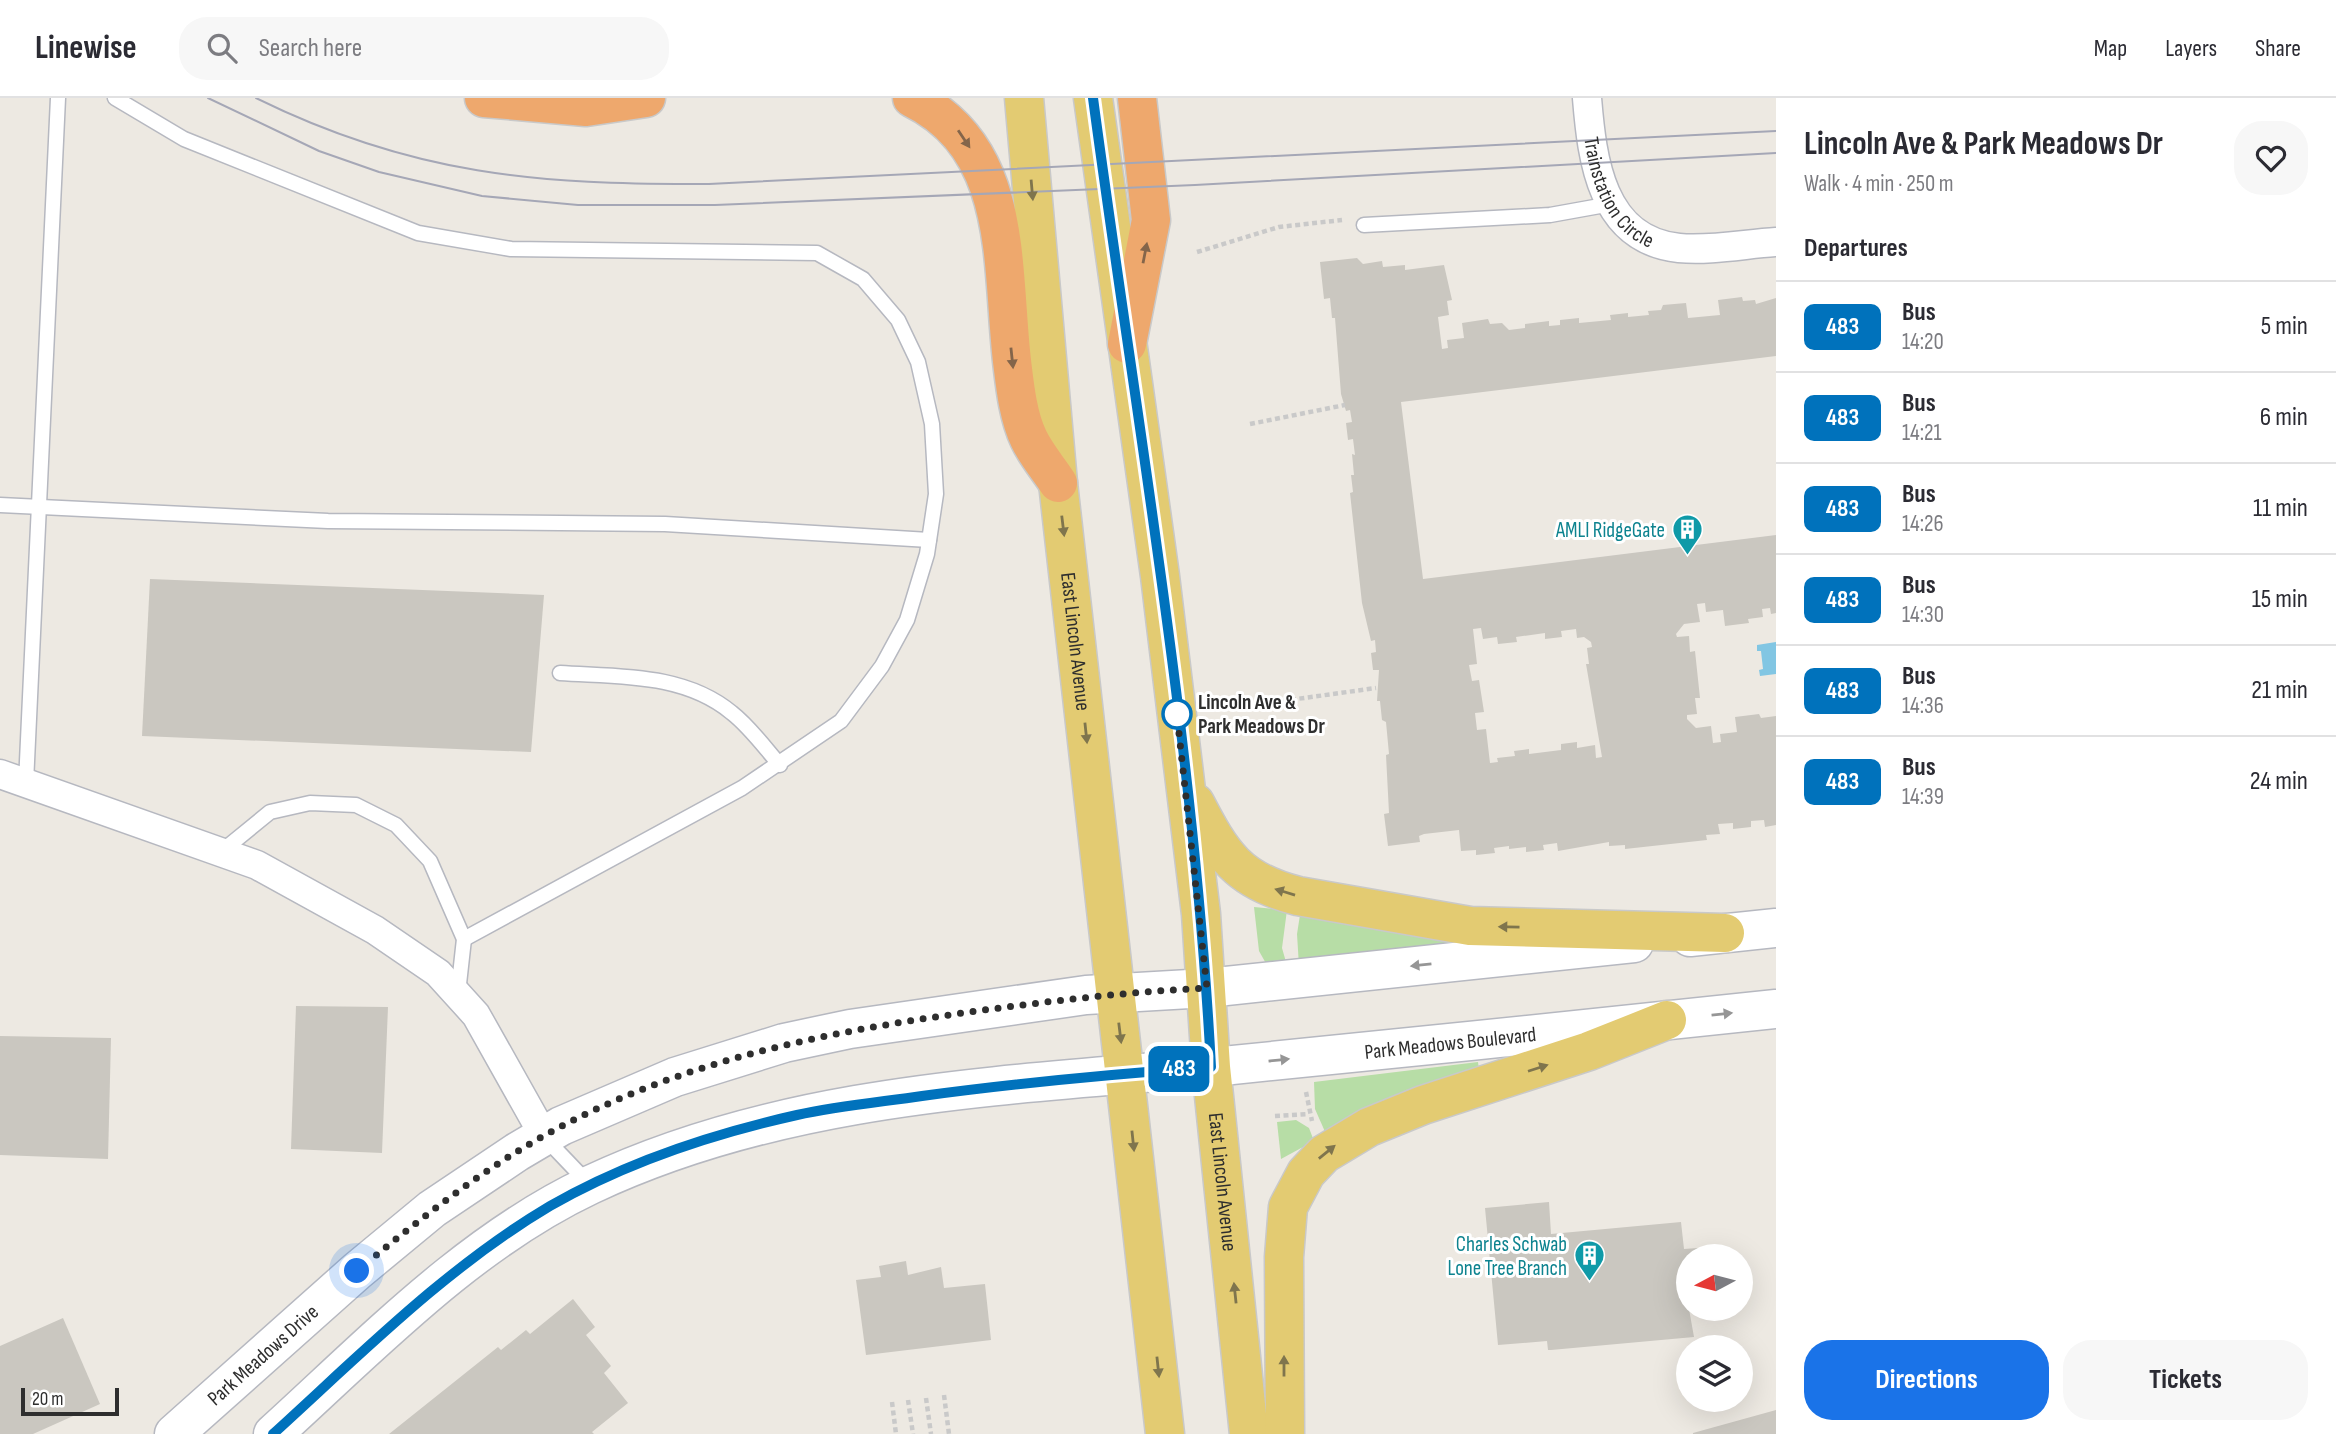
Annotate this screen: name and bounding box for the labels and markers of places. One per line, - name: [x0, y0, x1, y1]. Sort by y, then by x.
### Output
- building icon: AMLI RidgeGate: [1671, 513, 1705, 557]
- place label: AMLI RidgeGate: [1555, 518, 1665, 543]
- place label: Lincoln Ave & Park Meadows Dr: [1198, 690, 1325, 739]
- marker: Lincoln Ave & Park Meadows Dr: [1162, 699, 1192, 729]
- place label: Charles Schwab Lone Tree Branch: [1448, 1232, 1567, 1281]
- building icon: Charles Schwab Lone Tree Branch: [1573, 1239, 1607, 1283]

